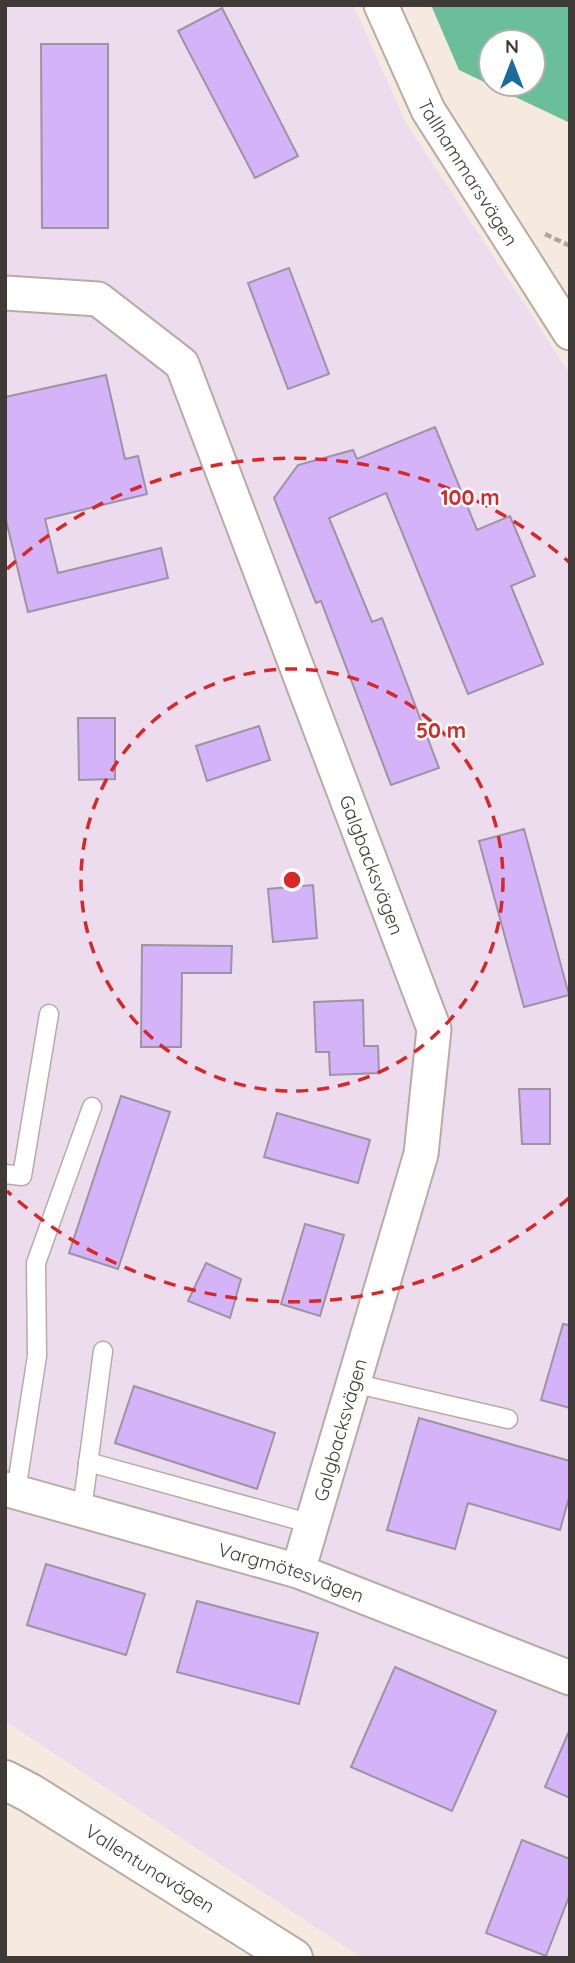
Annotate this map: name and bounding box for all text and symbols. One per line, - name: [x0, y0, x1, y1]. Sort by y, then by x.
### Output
- north arrow: [477, 28, 547, 98]
- text: N: [505, 34, 519, 58]
- street label: Tallhammarsvägen: [413, 95, 523, 250]
- text: 100 m: [440, 484, 500, 510]
- text: 50 m: [416, 717, 466, 743]
- street label: Galgbacksvägen: [334, 792, 409, 938]
- centre of rings: [280, 868, 304, 892]
- street label: Galgbacksvägen: [308, 1356, 372, 1504]
- street label: Vargmötesvägen: [215, 1537, 367, 1608]
- street label: Vallentunavägen: [81, 1819, 219, 1918]

